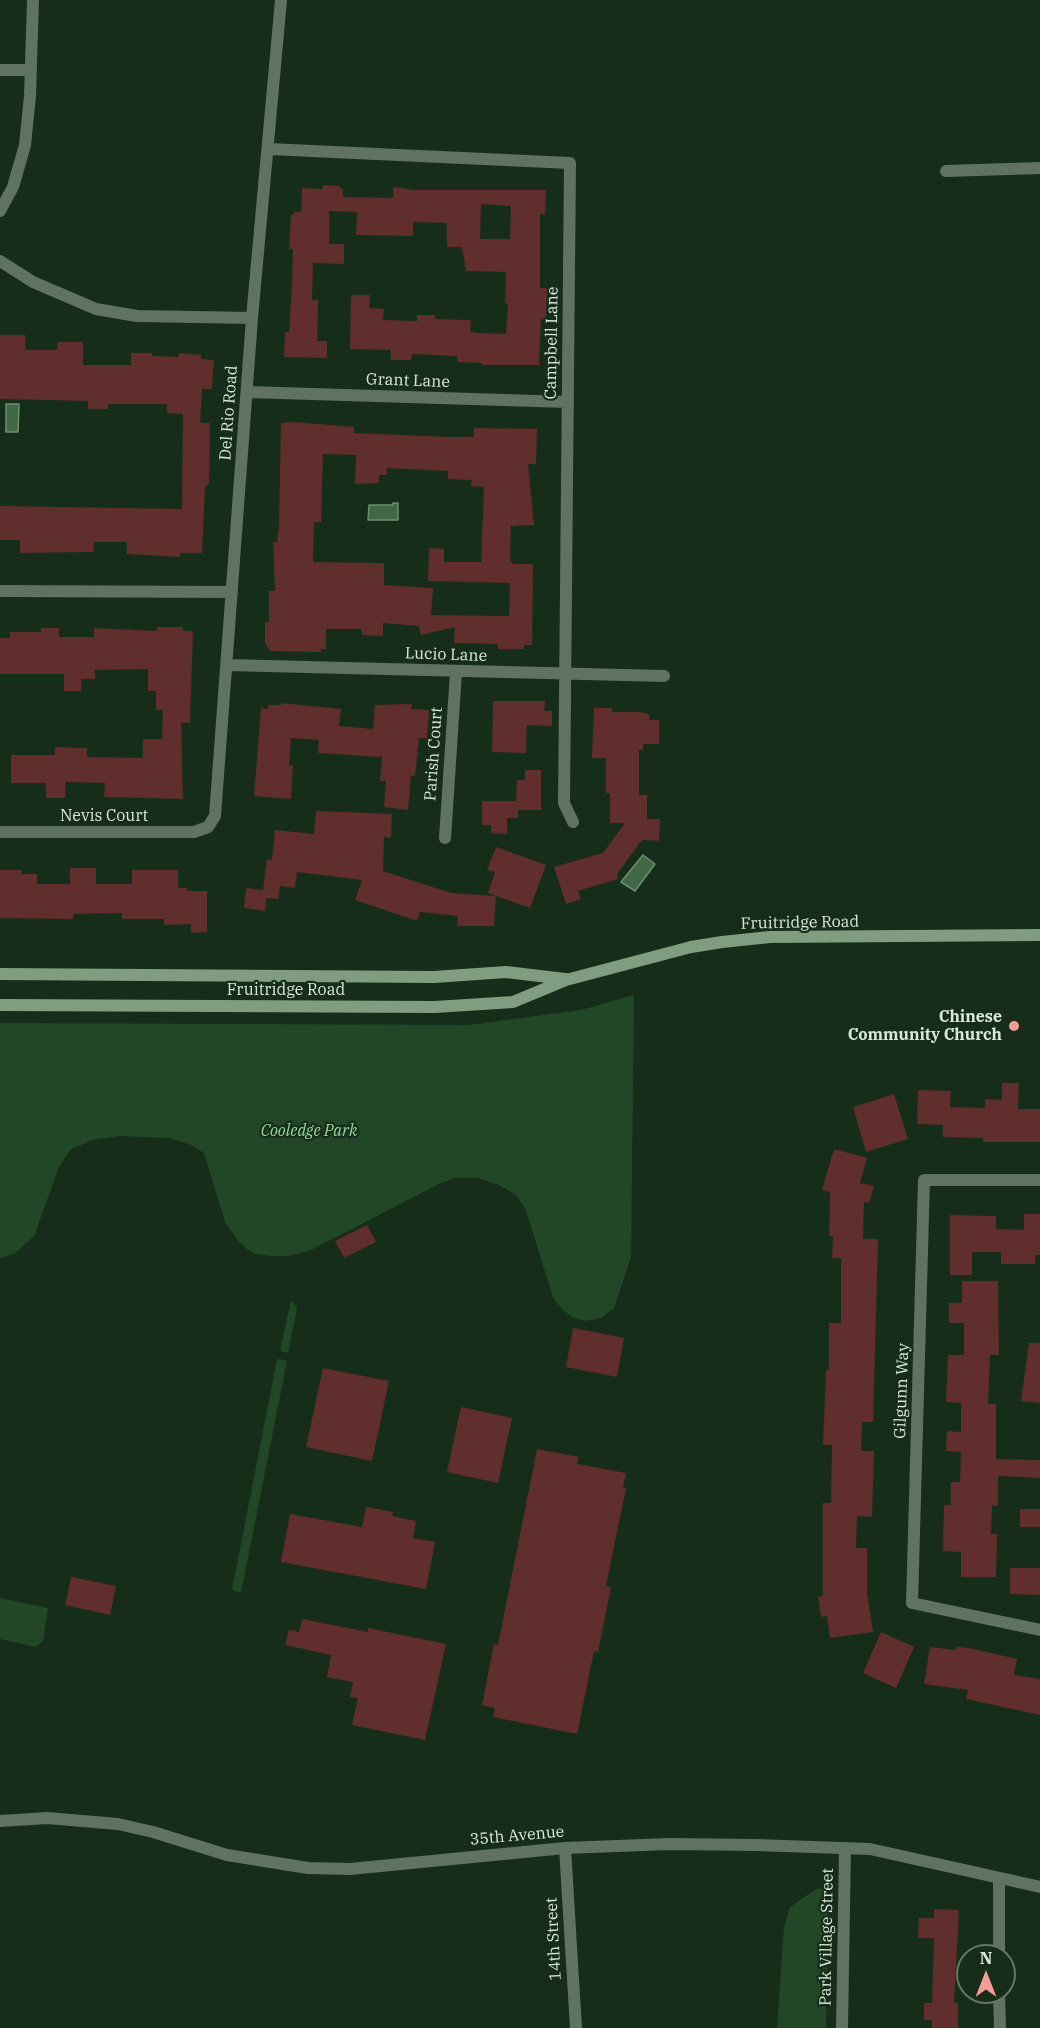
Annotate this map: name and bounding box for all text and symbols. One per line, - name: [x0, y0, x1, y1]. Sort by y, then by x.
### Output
- street label: Campbell Lane: [541, 287, 563, 399]
- street label: Del Rio Road: [216, 365, 242, 461]
- street label: Grant Lane: [366, 370, 450, 392]
- street label: Lucio Lane: [405, 644, 487, 666]
- street label: Parish Court: [421, 706, 447, 802]
- street label: Nevis Court: [60, 806, 148, 826]
- street label: Fruitridge Road: [741, 912, 859, 934]
- street label: Fruitridge Road: [227, 980, 345, 1000]
- place label: Chinese Community Church: [848, 1007, 1002, 1045]
- marker: Chinese Community Church: [1007, 1019, 1021, 1033]
- park label: Cooledge Park: [261, 1121, 357, 1141]
- street label: Gilgunn Way: [891, 1343, 913, 1439]
- street label: 35th Avenue: [469, 1822, 565, 1850]
- street label: Park Village Street: [816, 1868, 838, 2006]
- street label: 14th Street: [542, 1897, 566, 1981]
- north arrow: [956, 1944, 1016, 2004]
- text: N: [980, 1948, 992, 1968]

